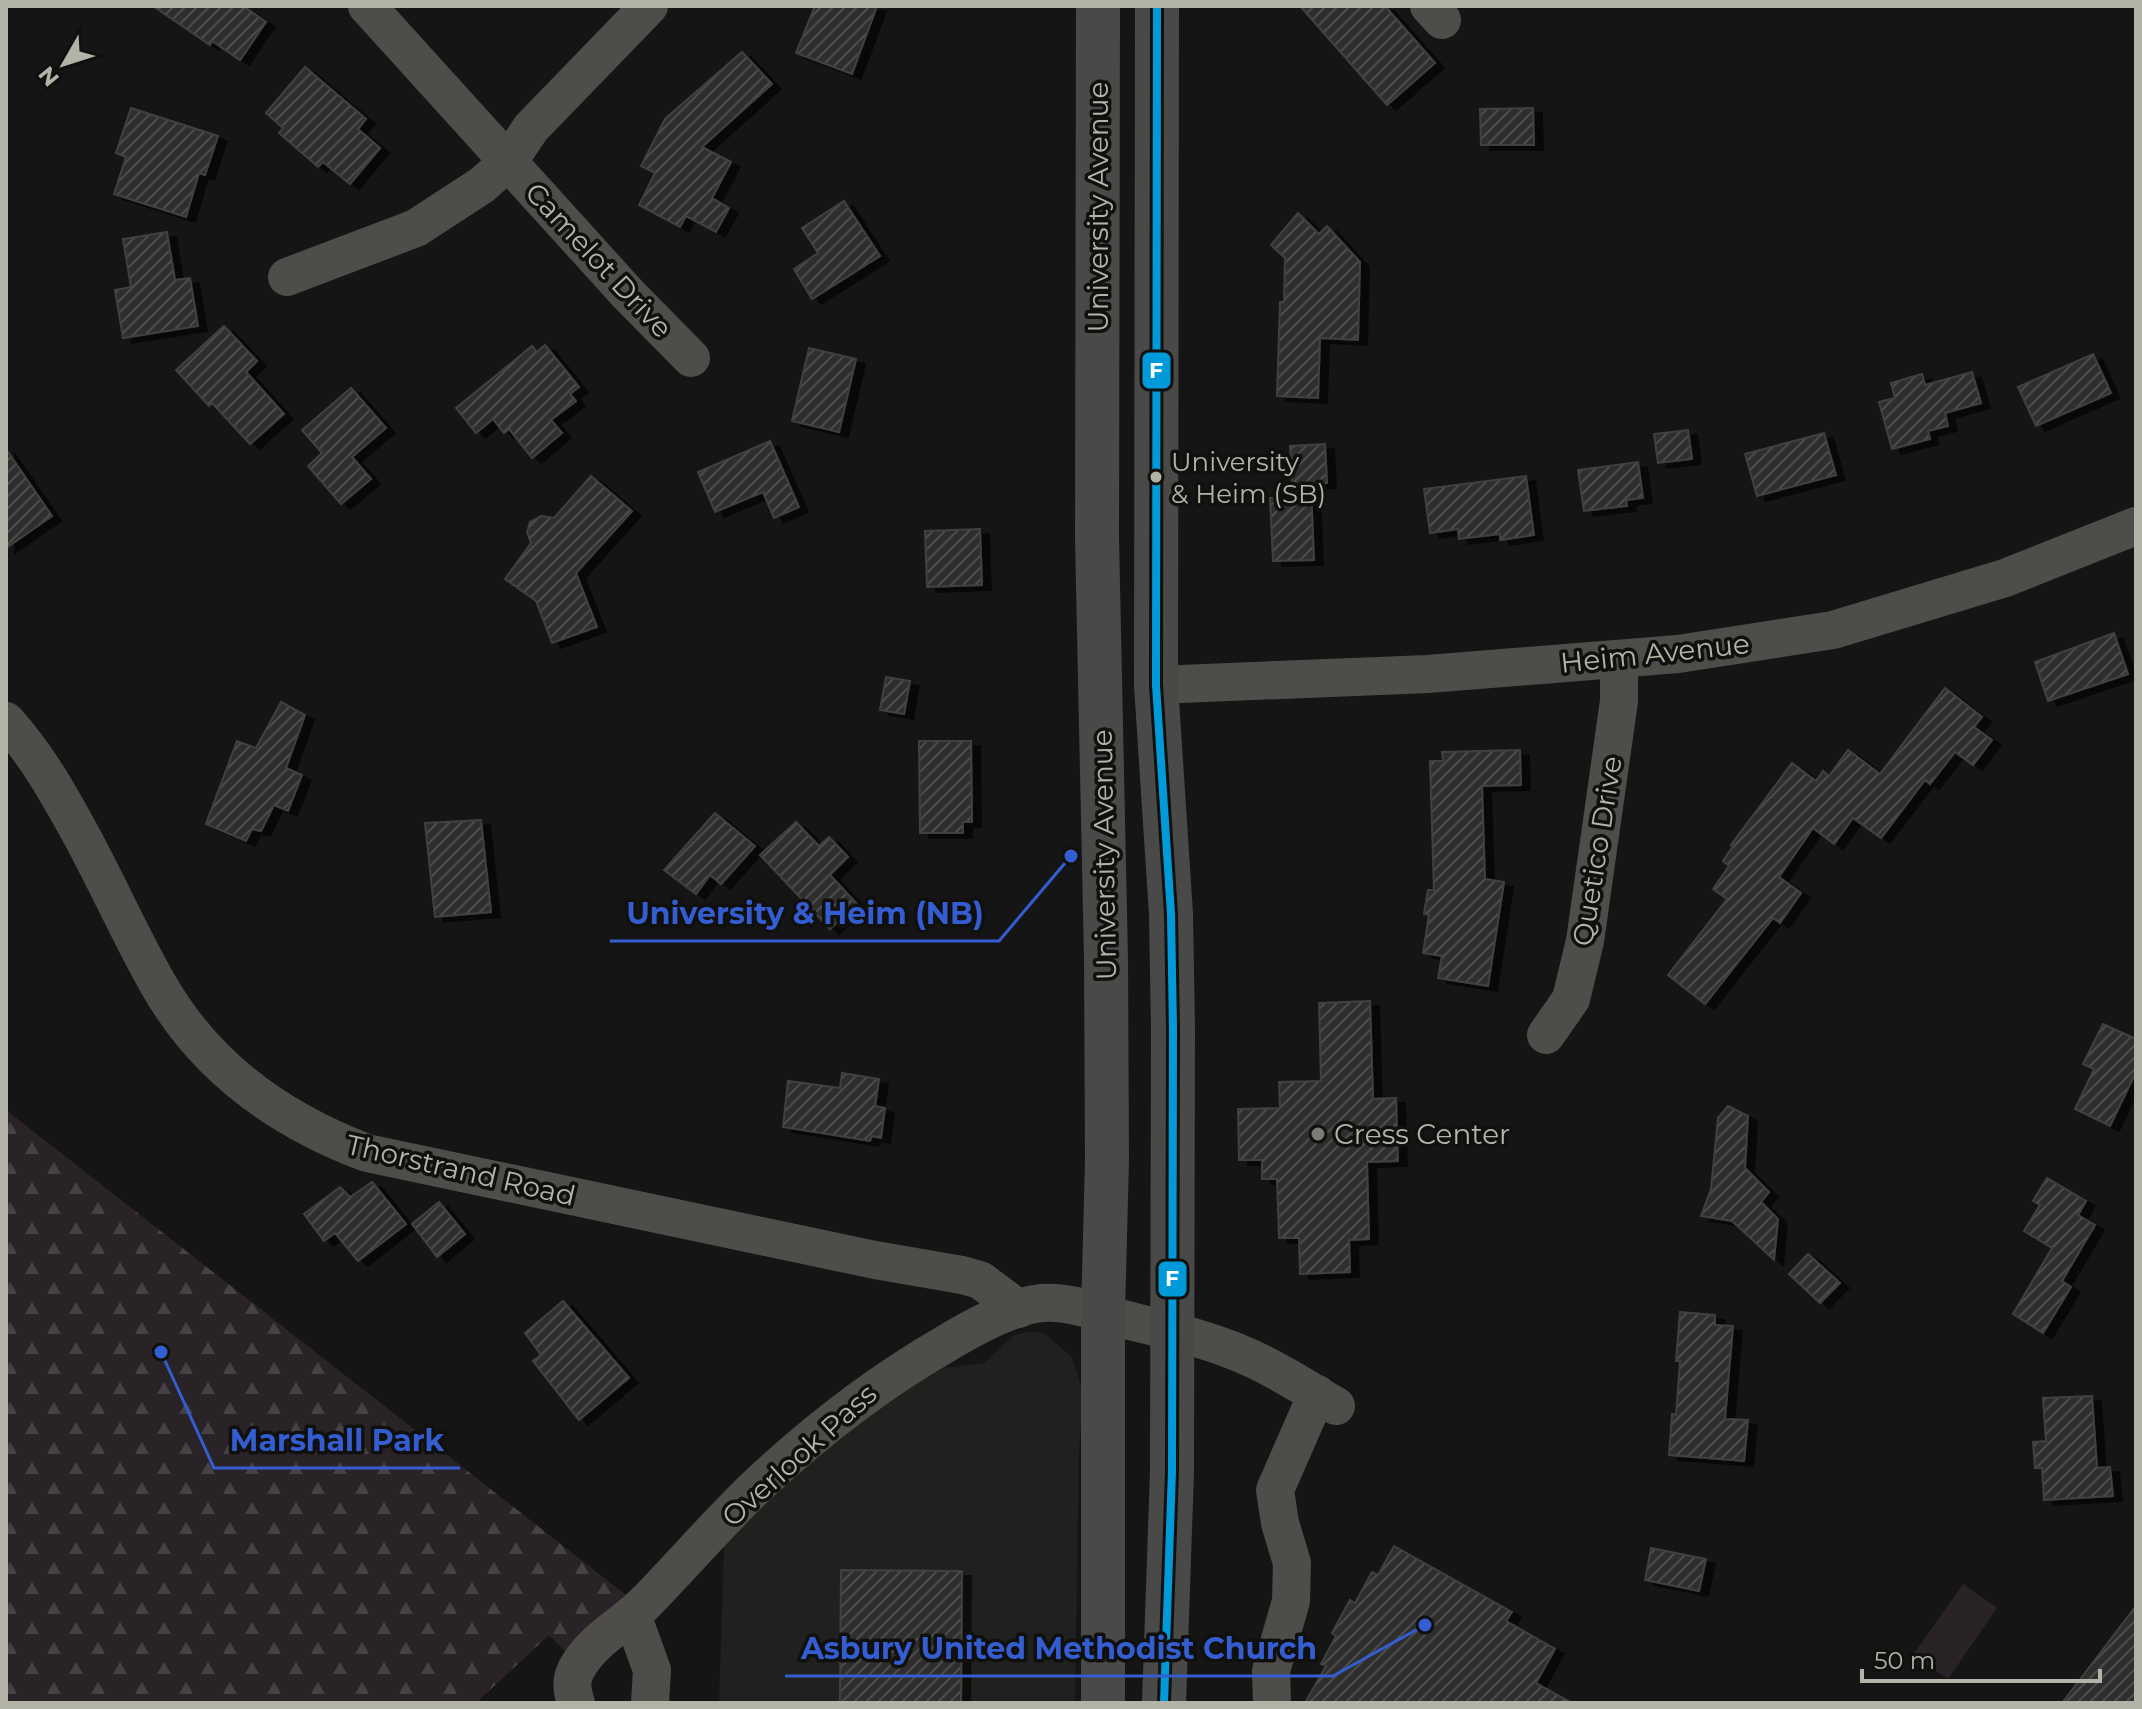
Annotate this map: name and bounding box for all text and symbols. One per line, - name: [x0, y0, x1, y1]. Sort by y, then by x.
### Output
- north arrow: [24, 24, 104, 104]
- text: N: [33, 61, 65, 92]
- street label: University Avenue: [1081, 82, 1115, 332]
- street label: Camelot Drive: [518, 175, 680, 345]
- line badge: F: [1141, 351, 1172, 390]
- text: F: [1149, 357, 1163, 384]
- place label: University & Heim (SB): [1171, 446, 1326, 510]
- marker: University & Heim (SB): [1148, 469, 1164, 485]
- street label: Heim Avenue: [1559, 626, 1751, 680]
- street label: University Avenue: [1085, 729, 1123, 981]
- street label: Quetico Drive: [1565, 754, 1629, 948]
- callout: University & Heim (NB): [610, 887, 999, 941]
- text: University & Heim (NB): [626, 895, 984, 932]
- place label: Cress Center: [1334, 1117, 1510, 1151]
- marker: Cress Center: [1309, 1125, 1327, 1143]
- street label: Thorstrand Road: [343, 1127, 579, 1213]
- line badge: F: [1157, 1260, 1188, 1298]
- text: F: [1165, 1265, 1179, 1292]
- street label: Overlook Pass: [715, 1377, 883, 1533]
- callout: Marshall Park: [214, 1414, 460, 1468]
- text: Marshall Park: [230, 1422, 444, 1459]
- callout: Asbury United Methodist Church: [785, 1622, 1333, 1676]
- text: Asbury United Methodist Church: [800, 1630, 1317, 1667]
- scale bar: [1862, 1633, 2100, 1683]
- text: 50 m: [1874, 1646, 1935, 1675]

